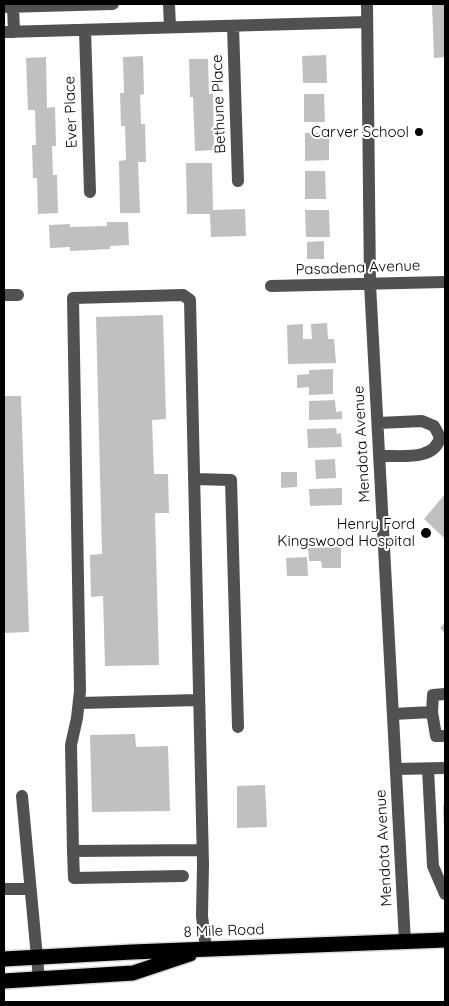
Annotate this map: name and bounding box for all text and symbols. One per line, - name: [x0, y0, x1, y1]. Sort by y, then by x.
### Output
- street label: Bethune Place: [208, 54, 230, 154]
- street label: Ever Place: [61, 76, 81, 148]
- place label: Carver School: [311, 123, 409, 141]
- marker: Carver School: [413, 126, 425, 138]
- street label: Pasadena Avenue: [295, 257, 421, 279]
- street label: Mendota Avenue: [350, 385, 374, 503]
- place label: Henry Ford Kingswood Hospital: [277, 515, 415, 550]
- marker: Henry Ford Kingswood Hospital: [419, 526, 433, 540]
- street label: Mendota Avenue: [372, 789, 396, 907]
- street label: 8 Mile Road: [183, 921, 265, 941]

